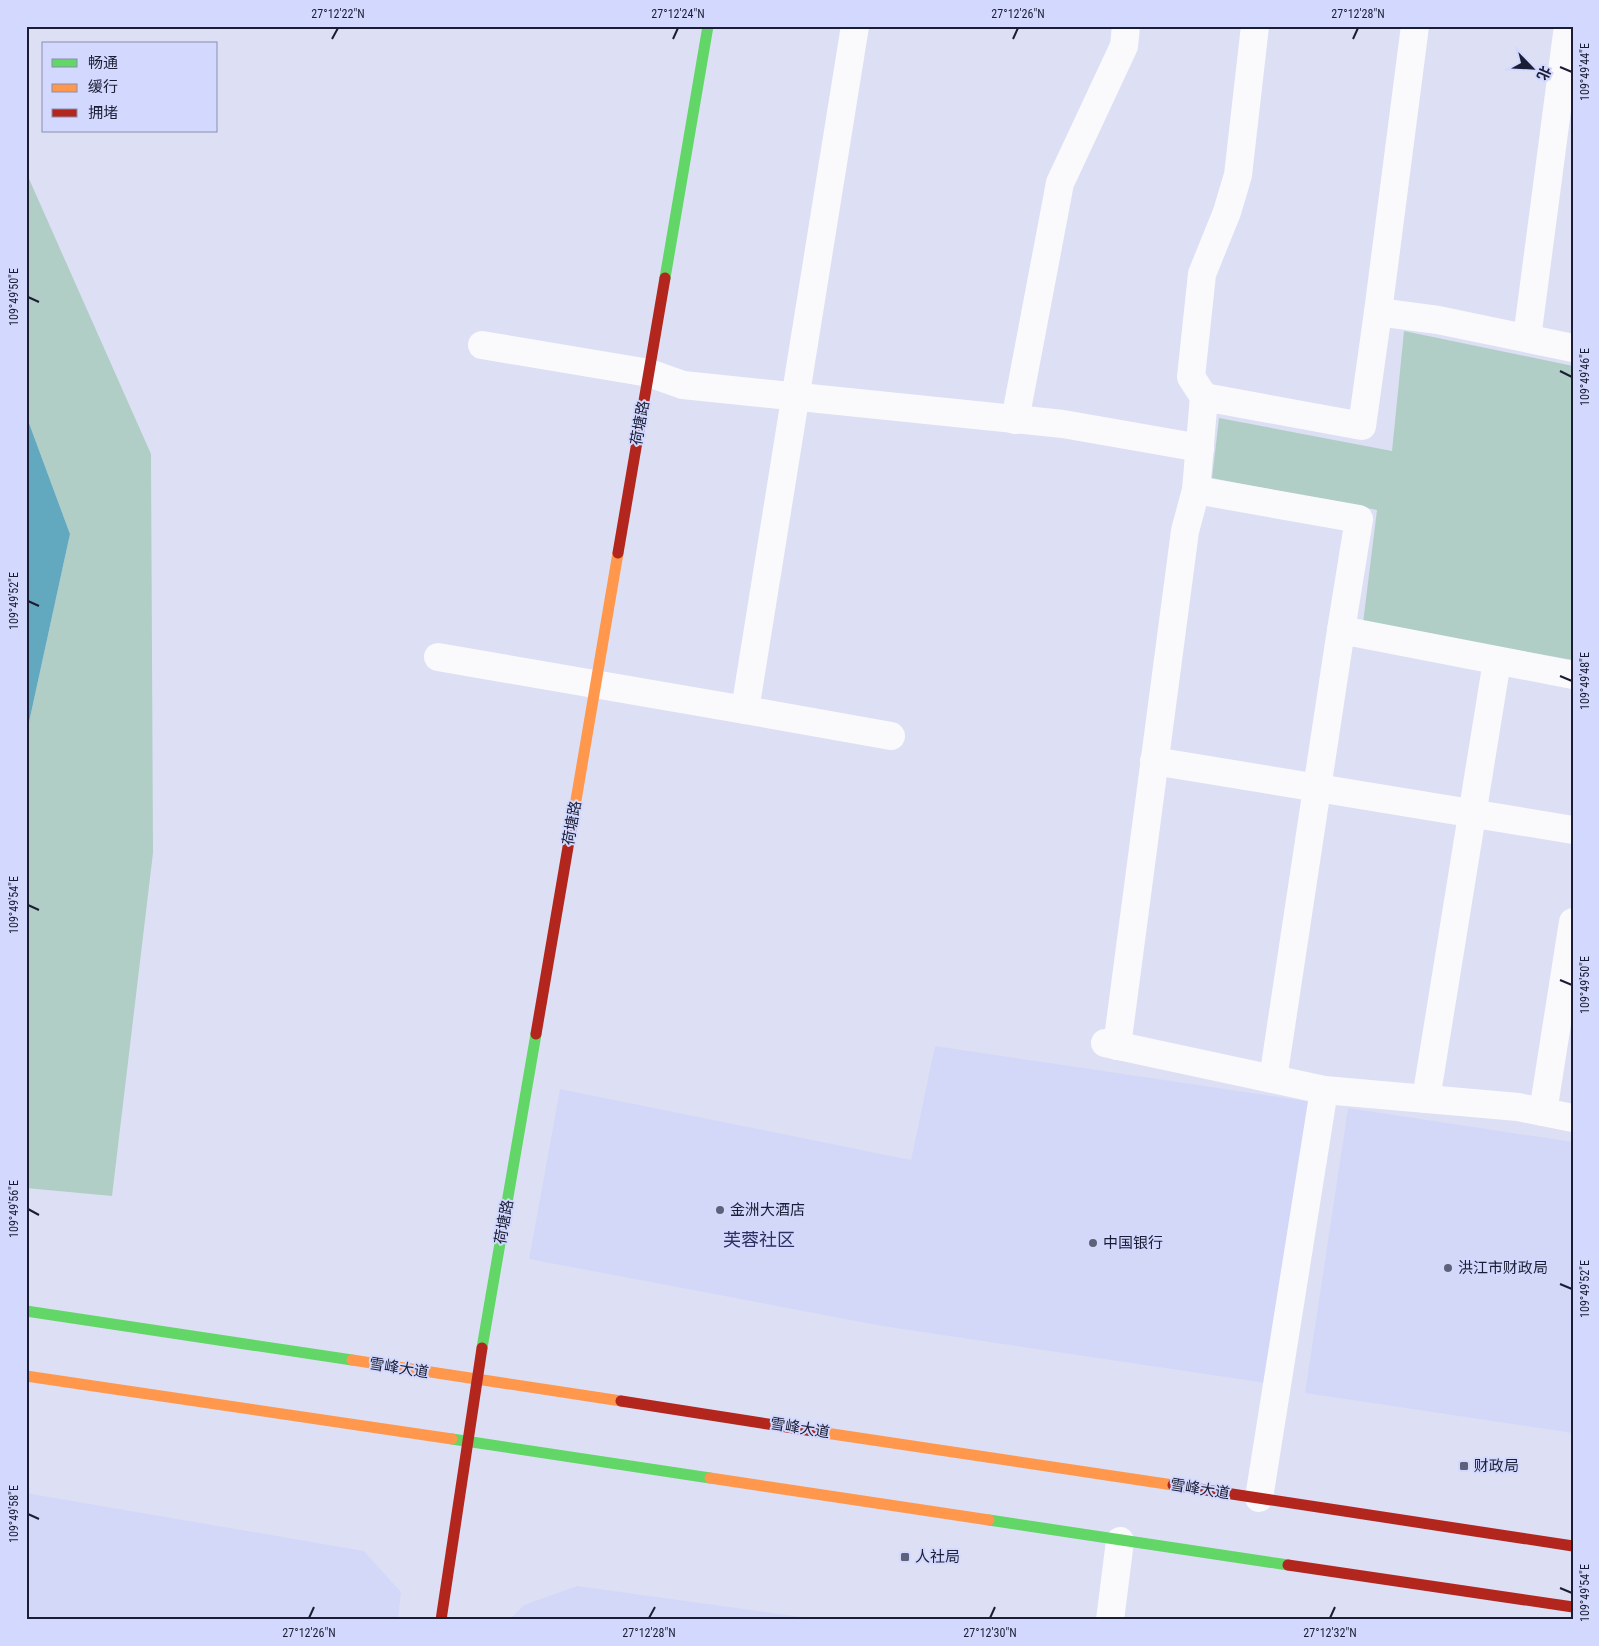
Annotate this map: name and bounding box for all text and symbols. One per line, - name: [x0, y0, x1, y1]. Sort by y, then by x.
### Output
- text: 27°12'22"N: [311, 7, 365, 21]
- text: 27°12'24"N: [651, 7, 705, 21]
- text: 27°12'26"N: [991, 7, 1045, 21]
- text: 27°12'28"N: [1331, 7, 1385, 21]
- legend: [42, 42, 218, 132]
- north arrow: [1506, 42, 1556, 92]
- text: 109°49'44"E: [1578, 43, 1592, 101]
- text: 畅通: [88, 54, 118, 72]
- text: 北: [1534, 64, 1554, 83]
- text: 缓行: [88, 78, 118, 96]
- text: 拥堵: [88, 104, 118, 122]
- text: 109°49'50"E: [7, 268, 21, 326]
- text: 109°49'46"E: [1578, 348, 1592, 406]
- street label: 荷塘路: [627, 399, 653, 447]
- text: 109°49'52"E: [7, 572, 21, 630]
- text: 109°49'48"E: [1578, 652, 1592, 710]
- street label: 荷塘路: [559, 799, 585, 847]
- text: 109°49'54"E: [7, 876, 21, 934]
- text: 109°49'50"E: [1578, 956, 1592, 1014]
- text: 109°49'56"E: [7, 1180, 21, 1238]
- street label: 荷塘路: [491, 1198, 517, 1246]
- place label: 金洲大酒店: [730, 1201, 805, 1219]
- marker: 金洲大酒店: [714, 1204, 726, 1216]
- district label: 芙蓉社区: [723, 1229, 795, 1250]
- place label: 中国银行: [1103, 1234, 1163, 1252]
- marker: 中国银行: [1087, 1237, 1099, 1249]
- place label: 洪江市财政局: [1458, 1259, 1548, 1277]
- text: 109°49'52"E: [1578, 1260, 1592, 1318]
- marker: 洪江市财政局: [1442, 1262, 1454, 1274]
- street label: 雪峰大道: [368, 1354, 430, 1382]
- street label: 雪峰大道: [769, 1414, 831, 1442]
- place label: 财政局: [1474, 1457, 1519, 1475]
- marker: 财政局: [1458, 1460, 1470, 1472]
- street label: 雪峰大道: [1169, 1475, 1231, 1503]
- text: 109°49'58"E: [7, 1485, 21, 1543]
- place label: 人社局: [915, 1548, 960, 1566]
- marker: 人社局: [899, 1551, 911, 1563]
- text: 109°49'54"E: [1578, 1564, 1592, 1622]
- text: 27°12'26"N: [282, 1626, 336, 1640]
- text: 27°12'28"N: [622, 1626, 676, 1640]
- text: 27°12'30"N: [963, 1626, 1017, 1640]
- text: 27°12'32"N: [1303, 1626, 1357, 1640]

